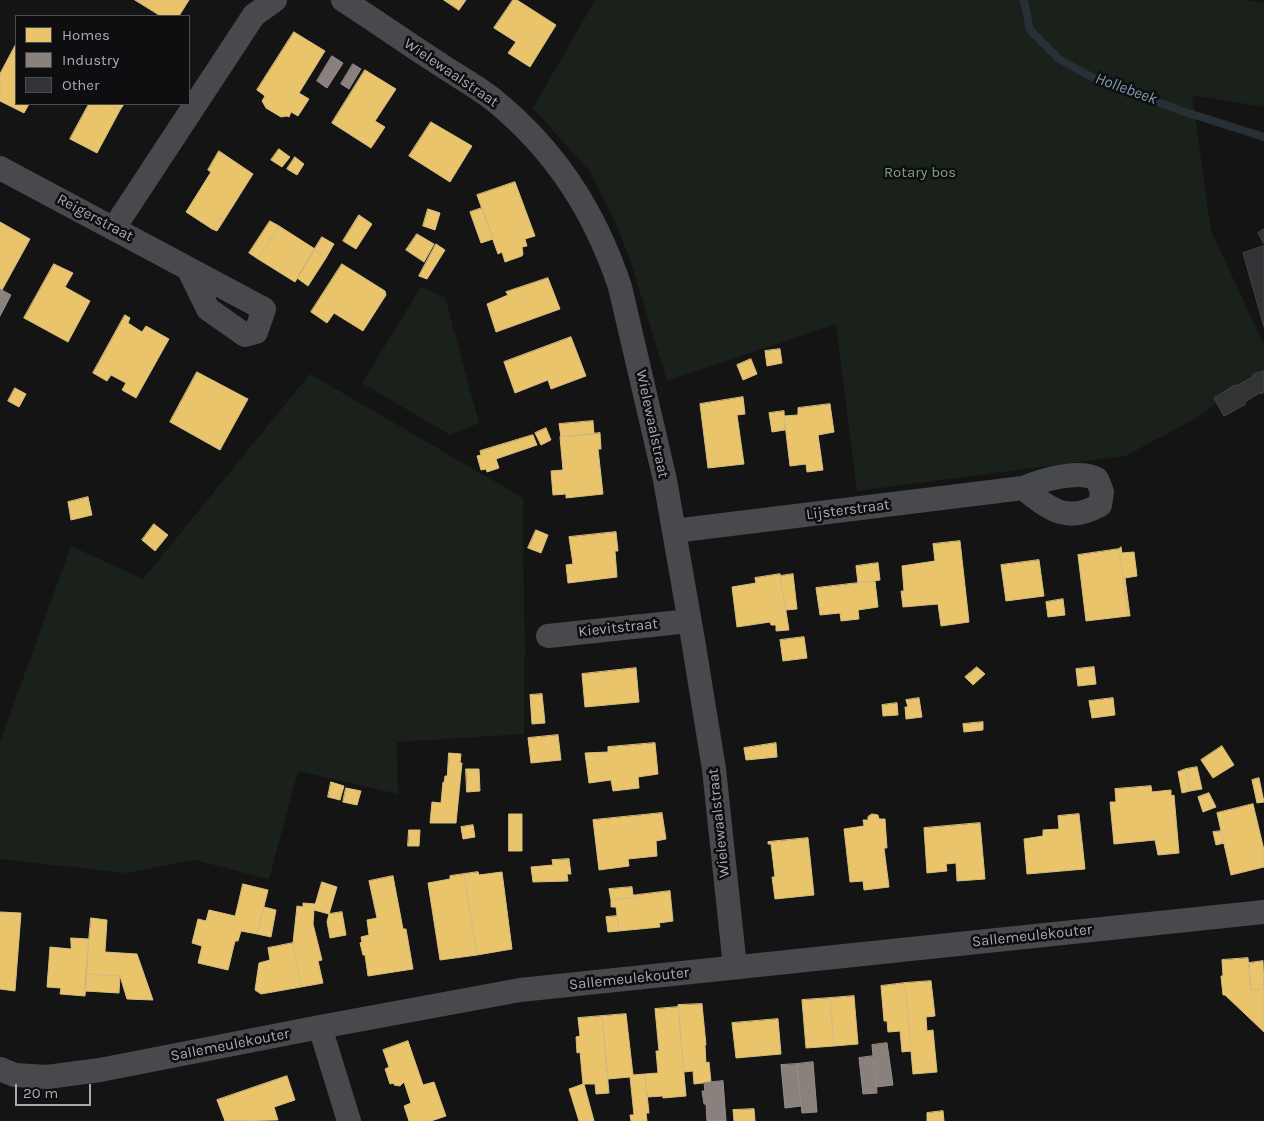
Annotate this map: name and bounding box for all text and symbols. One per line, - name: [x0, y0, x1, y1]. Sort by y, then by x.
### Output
- legend: [15, 15, 190, 105]
- text: Homes: [62, 26, 110, 44]
- street label: Wielewaalstraat: [400, 35, 502, 111]
- text: Industry: [62, 51, 119, 69]
- water label: Hollebeek: [1092, 69, 1160, 109]
- text: Other: [62, 76, 100, 94]
- park label: Rotary bos: [884, 164, 956, 182]
- street label: Reigerstraat: [54, 190, 136, 246]
- street label: Wielewaalstraat: [632, 368, 672, 480]
- street label: Lijsterstraat: [805, 496, 891, 524]
- street label: Kievitstraat: [577, 615, 659, 641]
- street label: Wielewaalstraat: [704, 767, 734, 879]
- street label: Sallemeulekouter: [971, 921, 1093, 951]
- street label: Sallemeulekouter: [568, 964, 690, 994]
- street label: Sallemeulekouter: [169, 1025, 291, 1065]
- scale bar: [18, 1074, 94, 1106]
- text: 20 m: [23, 1084, 58, 1102]

